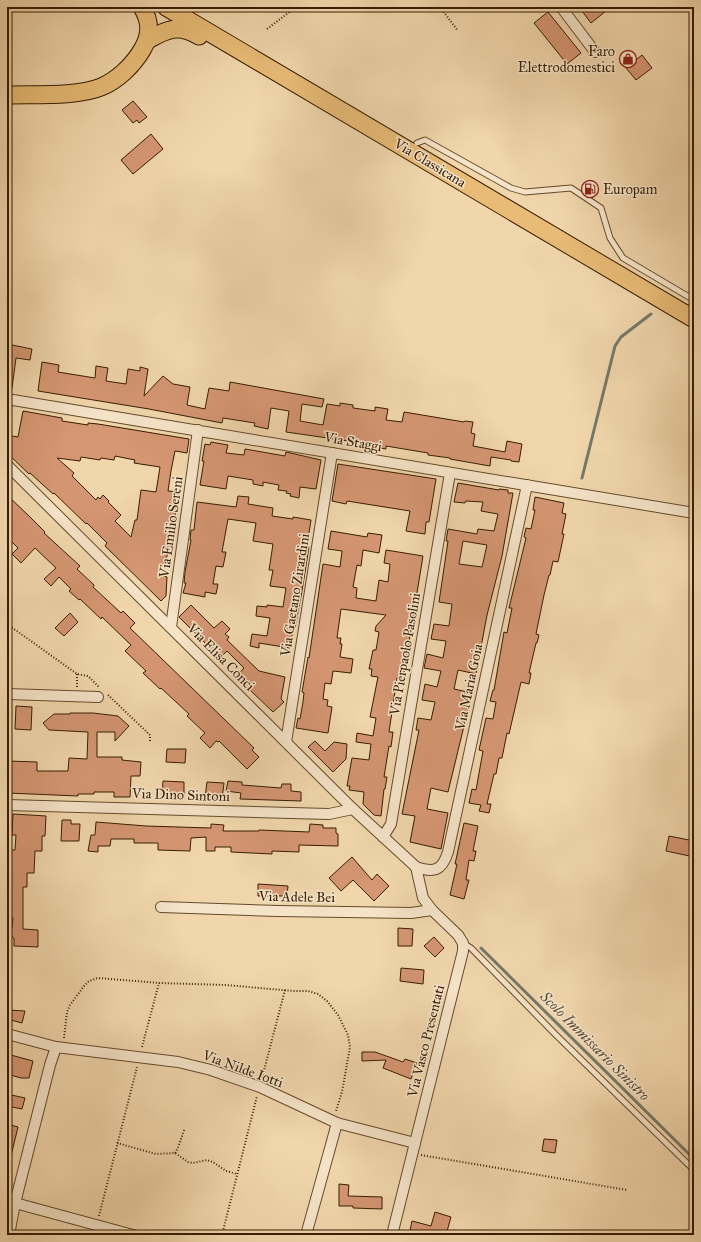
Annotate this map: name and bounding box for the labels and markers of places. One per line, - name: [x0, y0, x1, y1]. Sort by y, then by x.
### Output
- place label: Faro Elettrodomestici: [518, 43, 615, 76]
- shop icon: Faro Elettrodomestici: [618, 49, 638, 69]
- fuel station icon: Europam: [580, 179, 600, 199]
- place label: Europam: [603, 181, 658, 198]

